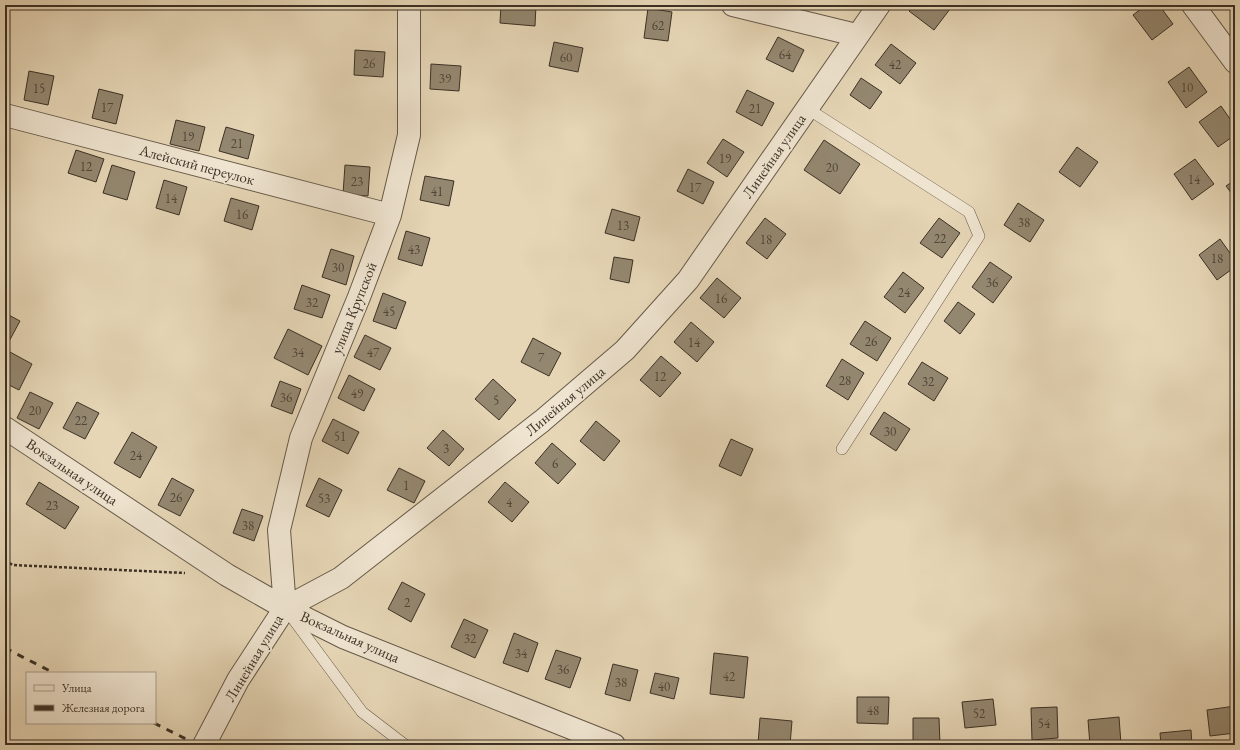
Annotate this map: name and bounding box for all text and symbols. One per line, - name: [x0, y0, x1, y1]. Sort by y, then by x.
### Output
- house number: 62: [652, 17, 665, 34]
- house number: 64: [779, 46, 792, 63]
- house number: 60: [560, 49, 572, 66]
- house number: 26: [363, 55, 375, 72]
- house number: 42: [889, 56, 902, 73]
- house number: 39: [439, 70, 452, 87]
- house number: 10: [1181, 79, 1193, 96]
- house number: 15: [33, 80, 45, 97]
- house number: 17: [101, 99, 114, 116]
- house number: 21: [749, 100, 761, 117]
- street label: Линейная улица: [738, 110, 810, 202]
- house number: 19: [182, 128, 195, 145]
- house number: 21: [231, 135, 243, 152]
- street label: Алейский переулок: [137, 140, 257, 189]
- house number: 19: [719, 150, 732, 167]
- house number: 12: [80, 158, 93, 175]
- house number: 20: [826, 159, 838, 176]
- house number: 14: [1188, 171, 1201, 188]
- house number: 23: [351, 173, 363, 190]
- house number: 17: [689, 179, 702, 196]
- house number: 41: [431, 183, 443, 200]
- house number: 14: [165, 190, 178, 207]
- house number: 16: [236, 206, 248, 223]
- house number: 38: [1018, 214, 1030, 231]
- house number: 13: [617, 217, 629, 234]
- house number: 22: [934, 230, 947, 247]
- house number: 18: [760, 231, 772, 248]
- house number: 43: [408, 241, 420, 258]
- house number: 18: [1211, 250, 1223, 267]
- street label: улица Крупской: [326, 259, 381, 357]
- house number: 30: [332, 259, 344, 276]
- house number: 36: [986, 274, 998, 291]
- house number: 24: [898, 284, 911, 301]
- house number: 16: [715, 290, 727, 307]
- house number: 32: [306, 294, 319, 311]
- house number: 45: [383, 303, 395, 320]
- house number: 26: [865, 333, 877, 350]
- house number: 14: [688, 334, 701, 351]
- house number: 34: [292, 344, 305, 361]
- house number: 47: [367, 344, 380, 361]
- house number: 7: [538, 349, 545, 366]
- street label: Линейная улица: [521, 362, 609, 440]
- house number: 12: [654, 368, 667, 385]
- house number: 28: [839, 372, 851, 389]
- house number: 32: [922, 373, 935, 390]
- house number: 49: [351, 385, 364, 402]
- house number: 36: [280, 389, 292, 406]
- house number: 5: [493, 392, 499, 409]
- house number: 20: [29, 402, 41, 419]
- house number: 22: [75, 412, 88, 429]
- house number: 30: [884, 423, 896, 440]
- house number: 51: [334, 428, 346, 445]
- street label: Вокзальная улица: [23, 434, 122, 509]
- house number: 3: [443, 440, 449, 457]
- house number: 24: [130, 447, 143, 464]
- house number: 6: [552, 455, 558, 472]
- house number: 1: [403, 477, 409, 494]
- house number: 26: [170, 489, 182, 506]
- house number: 53: [318, 490, 330, 507]
- house number: 4: [506, 494, 513, 511]
- house number: 23: [46, 497, 58, 514]
- house number: 38: [242, 517, 254, 534]
- house number: 2: [404, 594, 411, 611]
- street label: Вокзальная улица: [298, 606, 403, 667]
- street label: Линейная улица: [220, 611, 287, 705]
- house number: 32: [464, 630, 477, 647]
- house number: 34: [515, 645, 528, 662]
- house number: 36: [557, 661, 569, 678]
- house number: 42: [723, 668, 736, 685]
- legend: [26, 672, 156, 724]
- house number: 38: [615, 674, 627, 691]
- house number: 40: [658, 678, 670, 695]
- text: Улица: [61, 680, 92, 696]
- text: Железная дорога: [61, 700, 145, 716]
- house number: 48: [867, 702, 879, 719]
- house number: 52: [973, 705, 986, 722]
- house number: 54: [1038, 715, 1051, 732]

